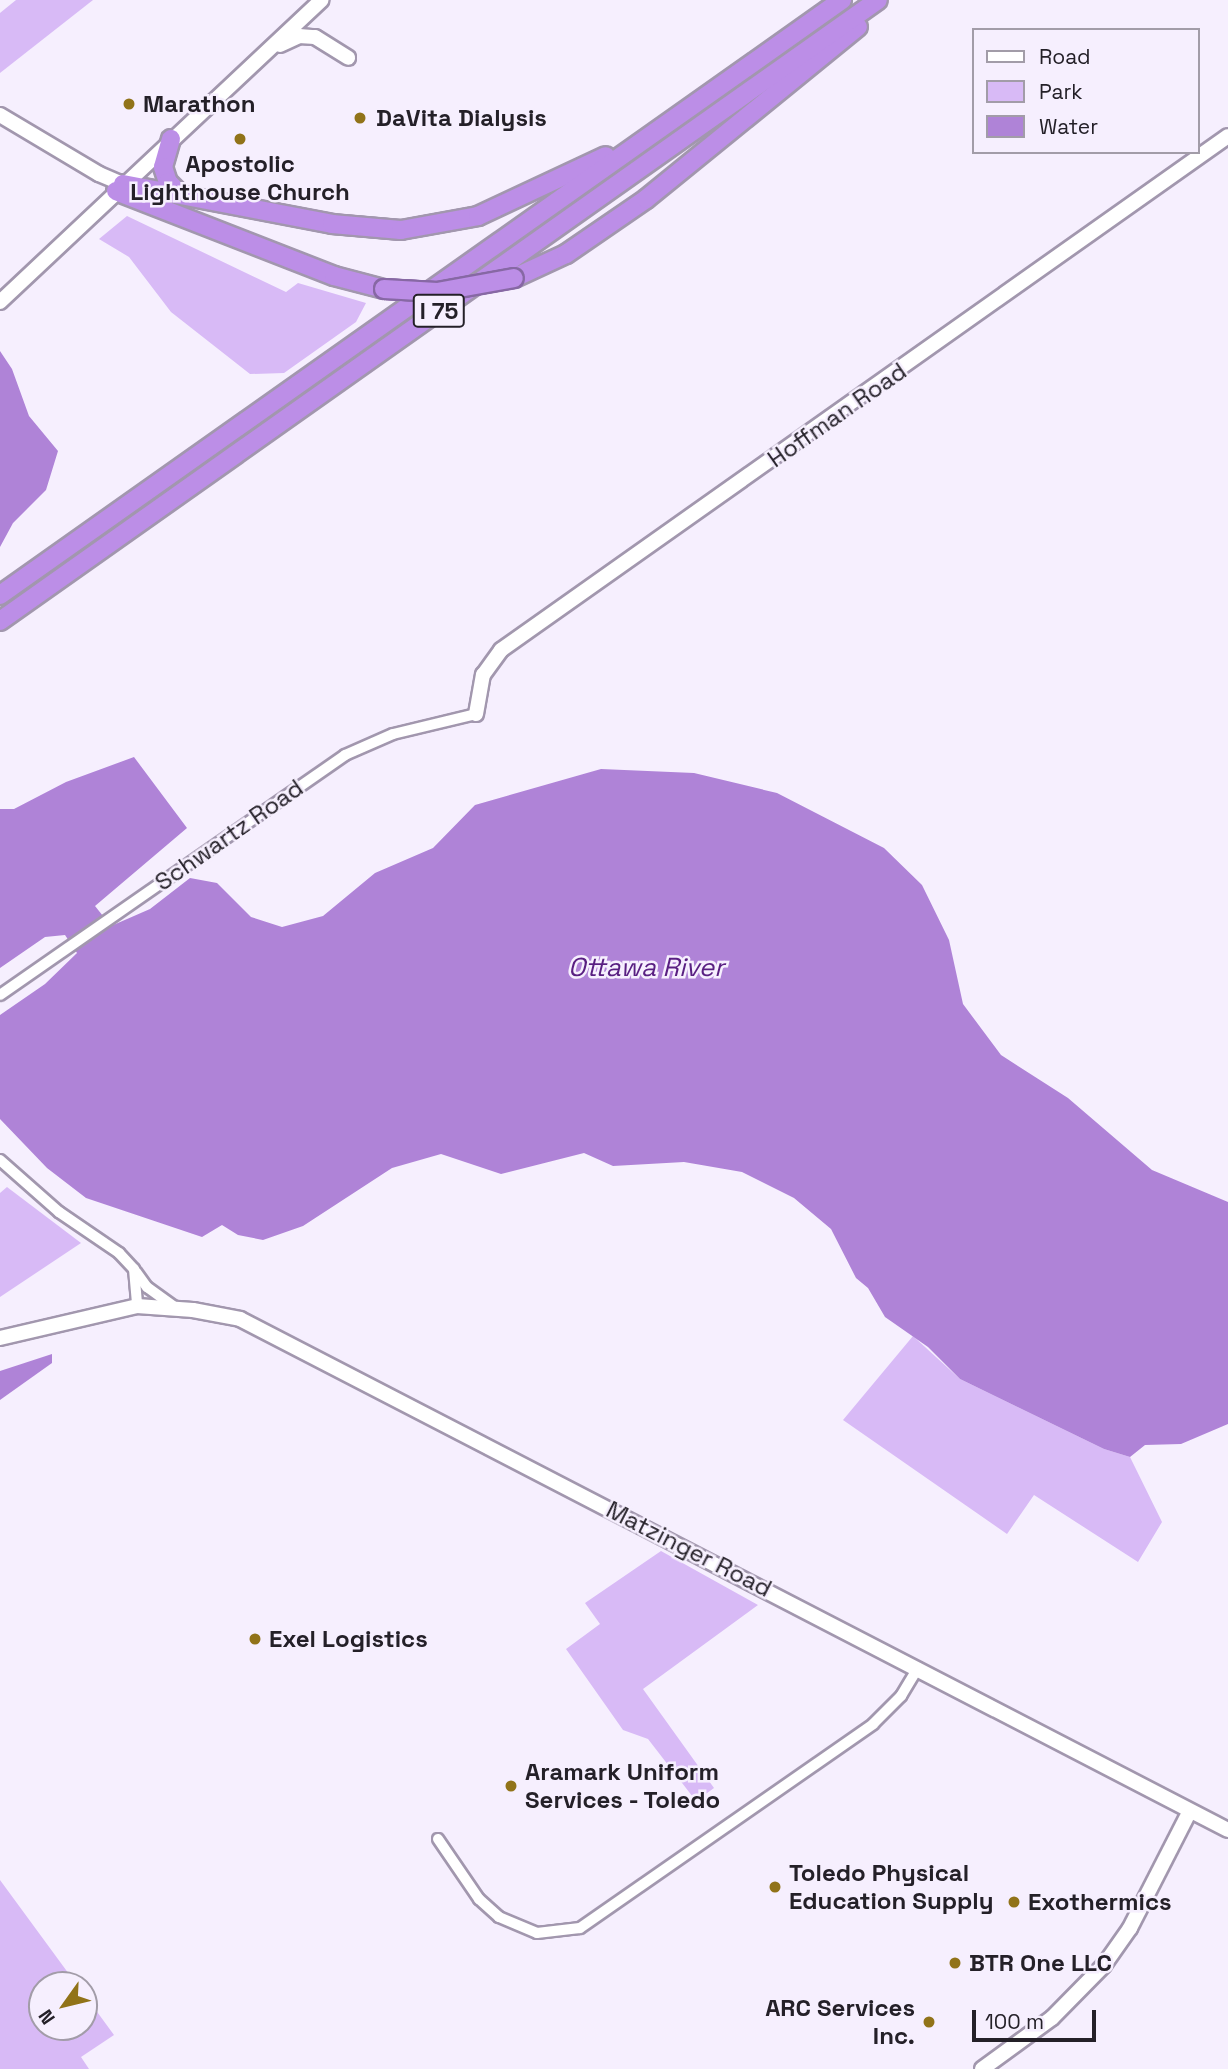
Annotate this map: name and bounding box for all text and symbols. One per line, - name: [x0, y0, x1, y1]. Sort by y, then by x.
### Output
- legend: [972, 28, 1200, 154]
- text: Road: [1039, 43, 1091, 70]
- text: Park: [1039, 78, 1083, 105]
- place label: Marathon: [143, 90, 255, 118]
- marker: Marathon: [121, 96, 137, 112]
- place label: DaVita Dialysis: [376, 104, 547, 132]
- marker: DaVita Dialysis: [350, 108, 370, 128]
- text: Water: [1039, 113, 1098, 140]
- marker: Apostolic Lighthouse Church: [232, 131, 248, 147]
- place label: Apostolic Lighthouse Church: [130, 150, 350, 206]
- road number: I 75: [413, 292, 465, 330]
- street label: Hoffman Road: [762, 357, 912, 473]
- street label: Schwartz Road: [149, 773, 309, 897]
- water label: Ottawa River: [568, 952, 724, 984]
- street label: Matzinger Road: [602, 1495, 776, 1603]
- place label: Exel Logistics: [269, 1625, 428, 1653]
- marker: Exel Logistics: [247, 1631, 263, 1647]
- place label: Aramark Uniform Services - Toledo: [525, 1758, 722, 1814]
- marker: Aramark Uniform Services - Toledo: [503, 1778, 519, 1794]
- place label: Toledo Physical Education Supply: [789, 1859, 993, 1915]
- marker: Toledo Physical Education Supply: [767, 1879, 783, 1895]
- place label: Exothermics: [1028, 1888, 1172, 1916]
- marker: Exothermics: [1006, 1894, 1022, 1910]
- place label: BTR One LLC: [969, 1949, 1112, 1977]
- marker: BTR One LLC: [947, 1955, 963, 1971]
- north arrow: [28, 1971, 98, 2041]
- place label: ARC Services Inc.: [765, 1994, 915, 2050]
- scale bar: [976, 1996, 1100, 2040]
- text: N: [33, 2005, 61, 2029]
- text: 100 m: [985, 2008, 1044, 2035]
- marker: ARC Services Inc.: [921, 2014, 937, 2030]

